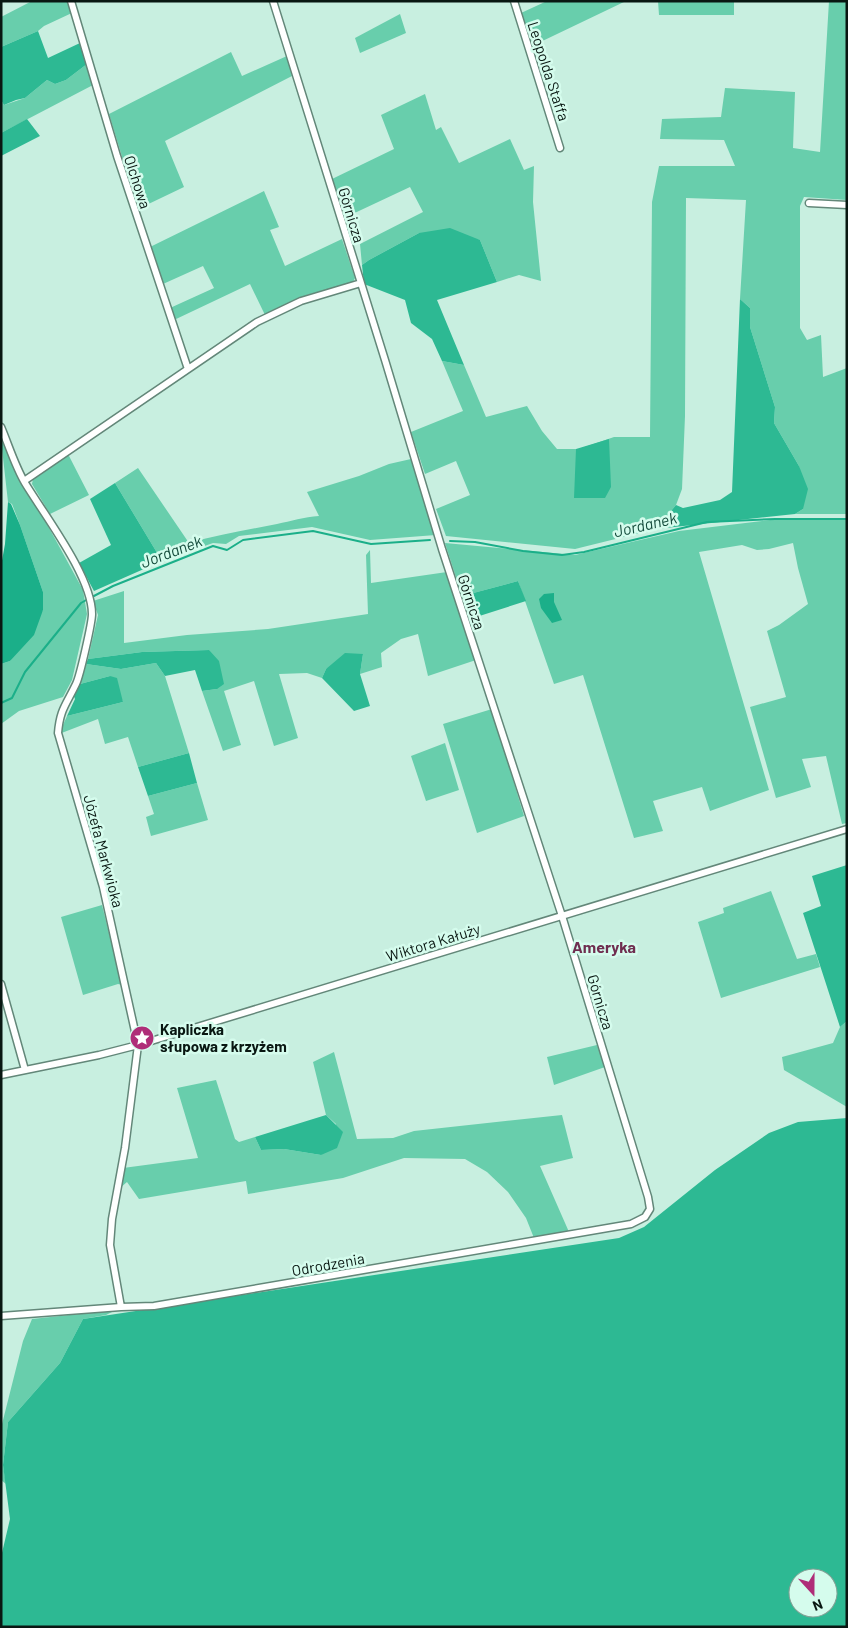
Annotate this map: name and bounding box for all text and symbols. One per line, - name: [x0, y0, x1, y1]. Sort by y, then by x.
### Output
- street label: Leopolda Staffa: [524, 19, 574, 123]
- street label: Olchowa: [121, 153, 155, 211]
- street label: Górnicza: [335, 185, 369, 245]
- water label: Jordanek: [612, 507, 679, 540]
- water label: Jordanek: [138, 531, 205, 571]
- street label: Górnicza: [455, 572, 489, 632]
- street label: Józefa Markwioka: [80, 793, 128, 909]
- street label: Wiktora Kałuży: [384, 919, 482, 965]
- district label: Ameryka: [572, 937, 636, 956]
- street label: Górnicza: [584, 972, 618, 1032]
- place label: Kapliczka słupowa z krzyżem: [160, 1020, 287, 1055]
- place icon: Kapliczka słupowa z krzyżem: [129, 1025, 155, 1051]
- street label: Odrodzenia: [290, 1249, 366, 1279]
- north arrow: [788, 1568, 838, 1618]
- text: N: [810, 1596, 825, 1615]

